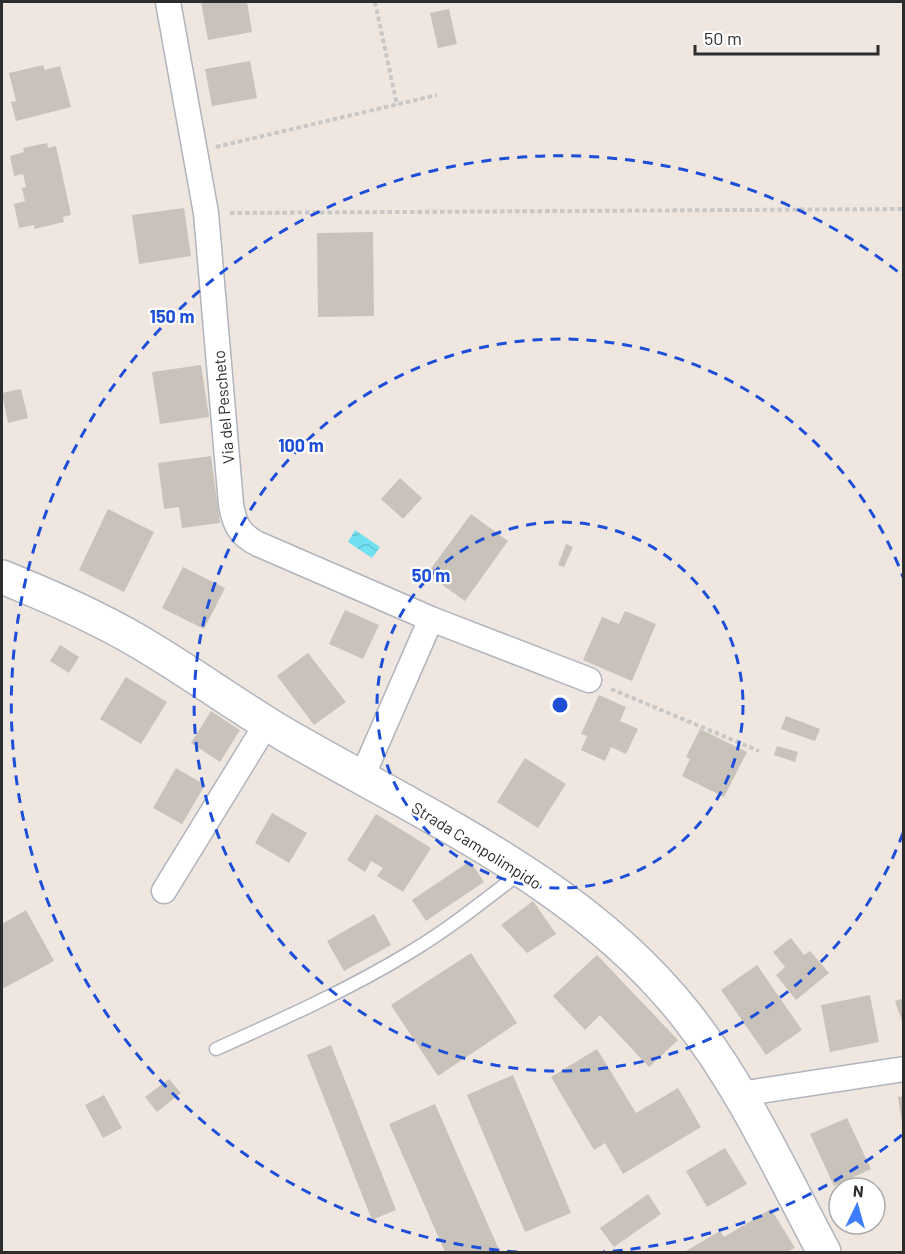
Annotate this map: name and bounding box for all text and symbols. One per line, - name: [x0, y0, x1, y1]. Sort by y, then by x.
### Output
- scale bar: [695, 18, 878, 56]
- text: 50 m: [704, 27, 742, 49]
- text: 150 m: [150, 305, 194, 327]
- street label: Via del Pescheto: [209, 349, 237, 465]
- text: 100 m: [278, 434, 324, 456]
- text: 50 m: [412, 564, 450, 586]
- centre of rings: [550, 695, 570, 715]
- street label: Strada Campolimpido: [409, 797, 545, 893]
- north arrow: [827, 1176, 887, 1236]
- text: N: [852, 1181, 864, 1200]

